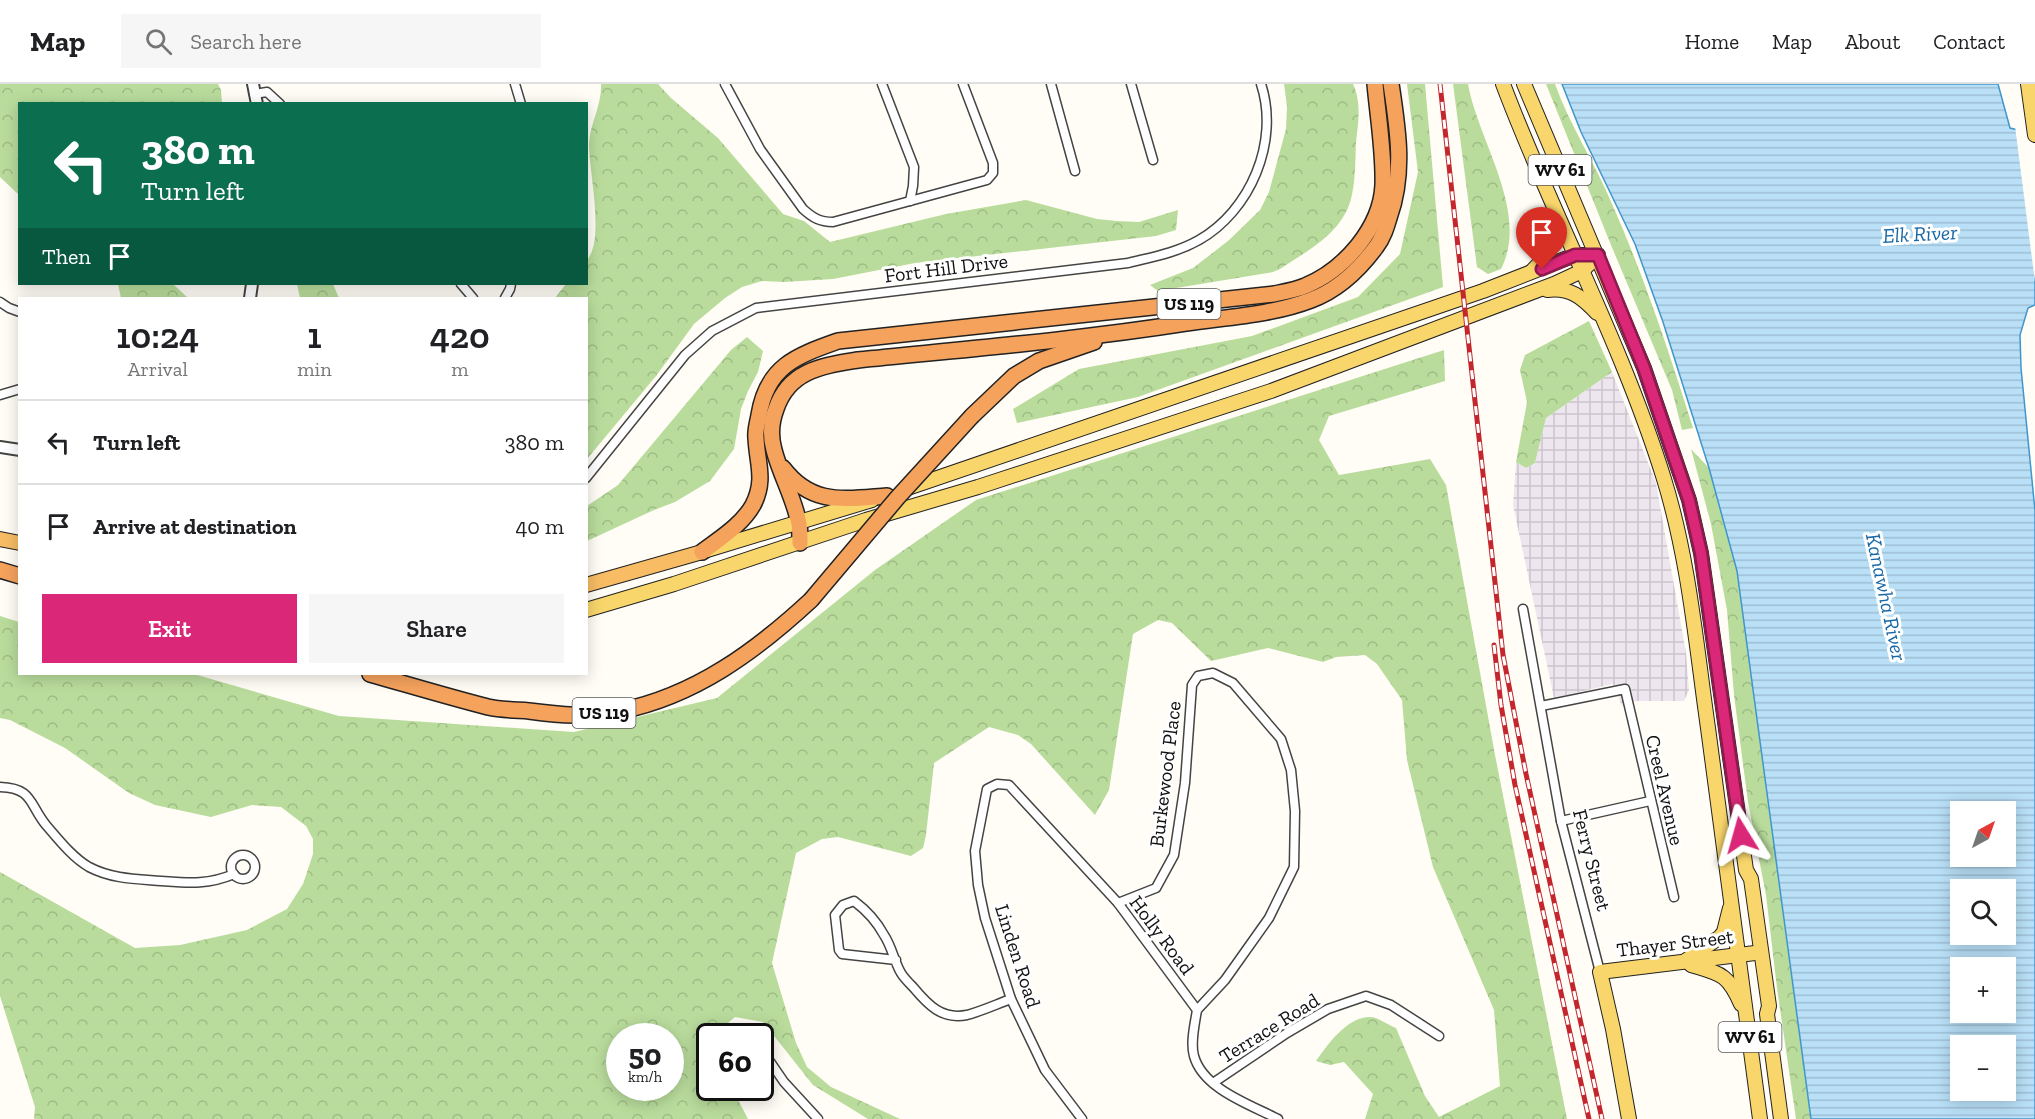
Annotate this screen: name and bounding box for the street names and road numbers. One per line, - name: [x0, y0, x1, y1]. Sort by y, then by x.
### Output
- road number: WV 61: [1528, 155, 1592, 185]
- street label: Fort Hill Drive: [883, 249, 1009, 287]
- road number: US 119: [1158, 289, 1220, 319]
- road number: US 119: [572, 698, 636, 728]
- street label: Burkewood Place: [1144, 700, 1186, 848]
- street label: Creel Avenue: [1641, 732, 1689, 848]
- street label: Ferry Street: [1568, 807, 1616, 914]
- street label: Holly Road: [1125, 891, 1199, 979]
- street label: Linden Road: [990, 901, 1046, 1011]
- street label: Thayer Street: [1615, 924, 1735, 962]
- street label: Terrace Road: [1215, 988, 1323, 1068]
- road number: WV 61: [1718, 1022, 1782, 1052]

